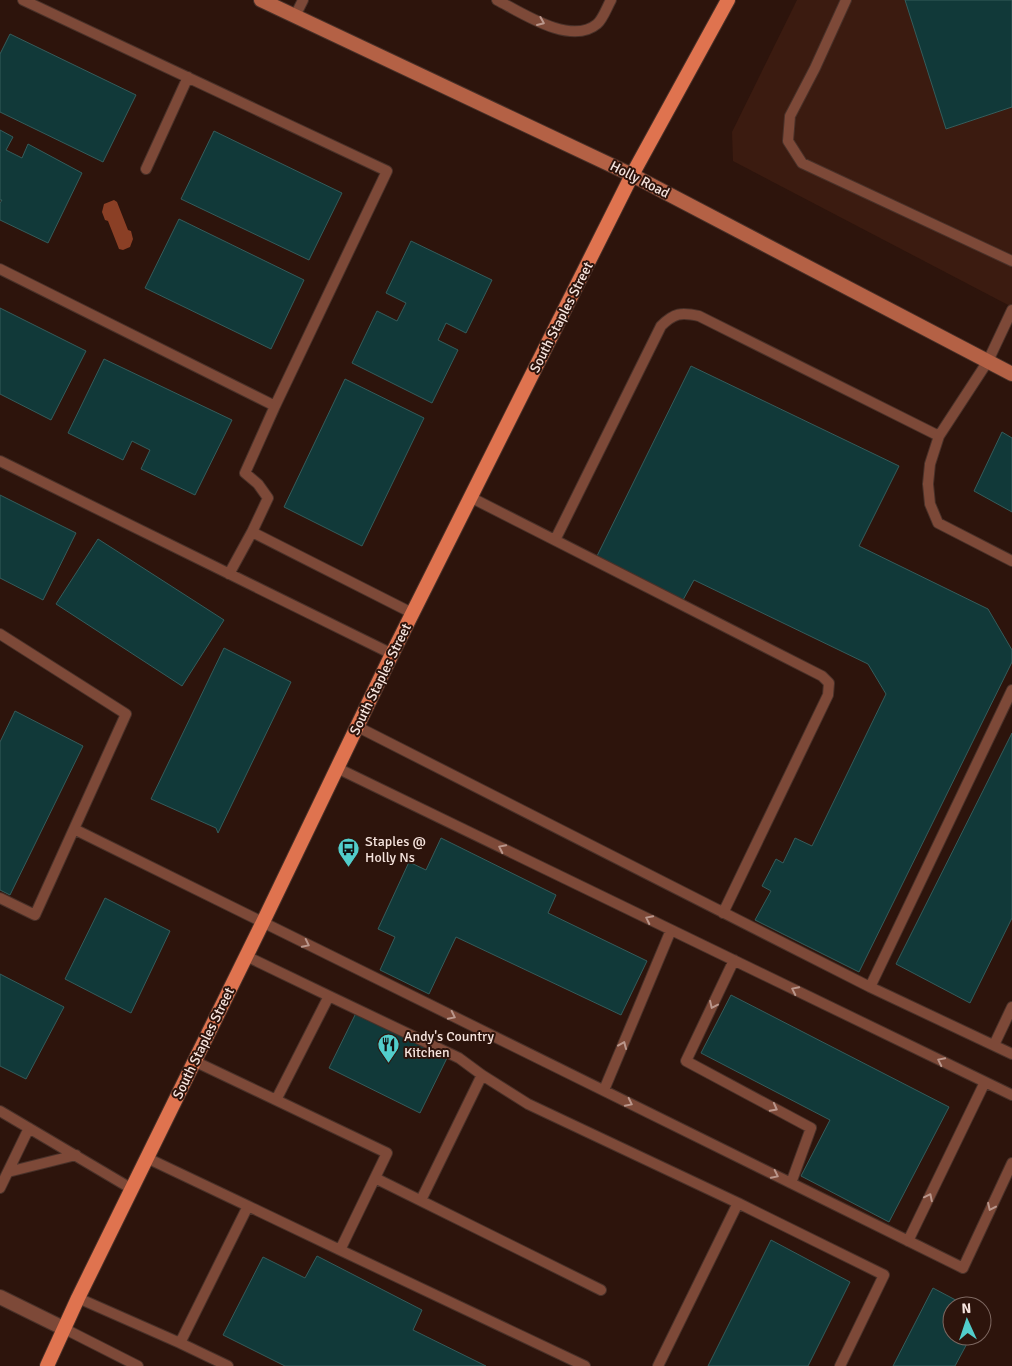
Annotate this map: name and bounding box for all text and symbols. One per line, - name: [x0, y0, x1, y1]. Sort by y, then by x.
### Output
- one-way arrow: [536, 16, 545, 26]
- street label: Holly Road: [607, 157, 672, 202]
- street label: South Staples Street: [526, 259, 597, 376]
- street label: South Staples Street: [346, 621, 415, 738]
- place label: Staples @ Holly Ns: [365, 833, 426, 866]
- bus stop icon: Staples @ Holly Ns: [337, 837, 361, 868]
- one-way arrow: [499, 845, 508, 855]
- one-way arrow: [645, 915, 654, 925]
- one-way arrow: [301, 938, 310, 948]
- street label: South Staples Street: [169, 985, 238, 1102]
- one-way arrow: [791, 986, 800, 996]
- one-way arrow: [709, 999, 719, 1008]
- one-way arrow: [447, 1009, 456, 1020]
- place label: Andy's Country Kitchen: [404, 1028, 495, 1061]
- restaurant icon: Andy's Country Kitchen: [376, 1032, 400, 1063]
- one-way arrow: [616, 1041, 627, 1050]
- one-way arrow: [937, 1057, 946, 1067]
- one-way arrow: [624, 1097, 633, 1107]
- one-way arrow: [769, 1102, 778, 1112]
- one-way arrow: [770, 1169, 779, 1179]
- one-way arrow: [923, 1193, 933, 1202]
- one-way arrow: [987, 1202, 998, 1211]
- north arrow: [942, 1296, 992, 1346]
- text: N: [961, 1300, 972, 1317]

